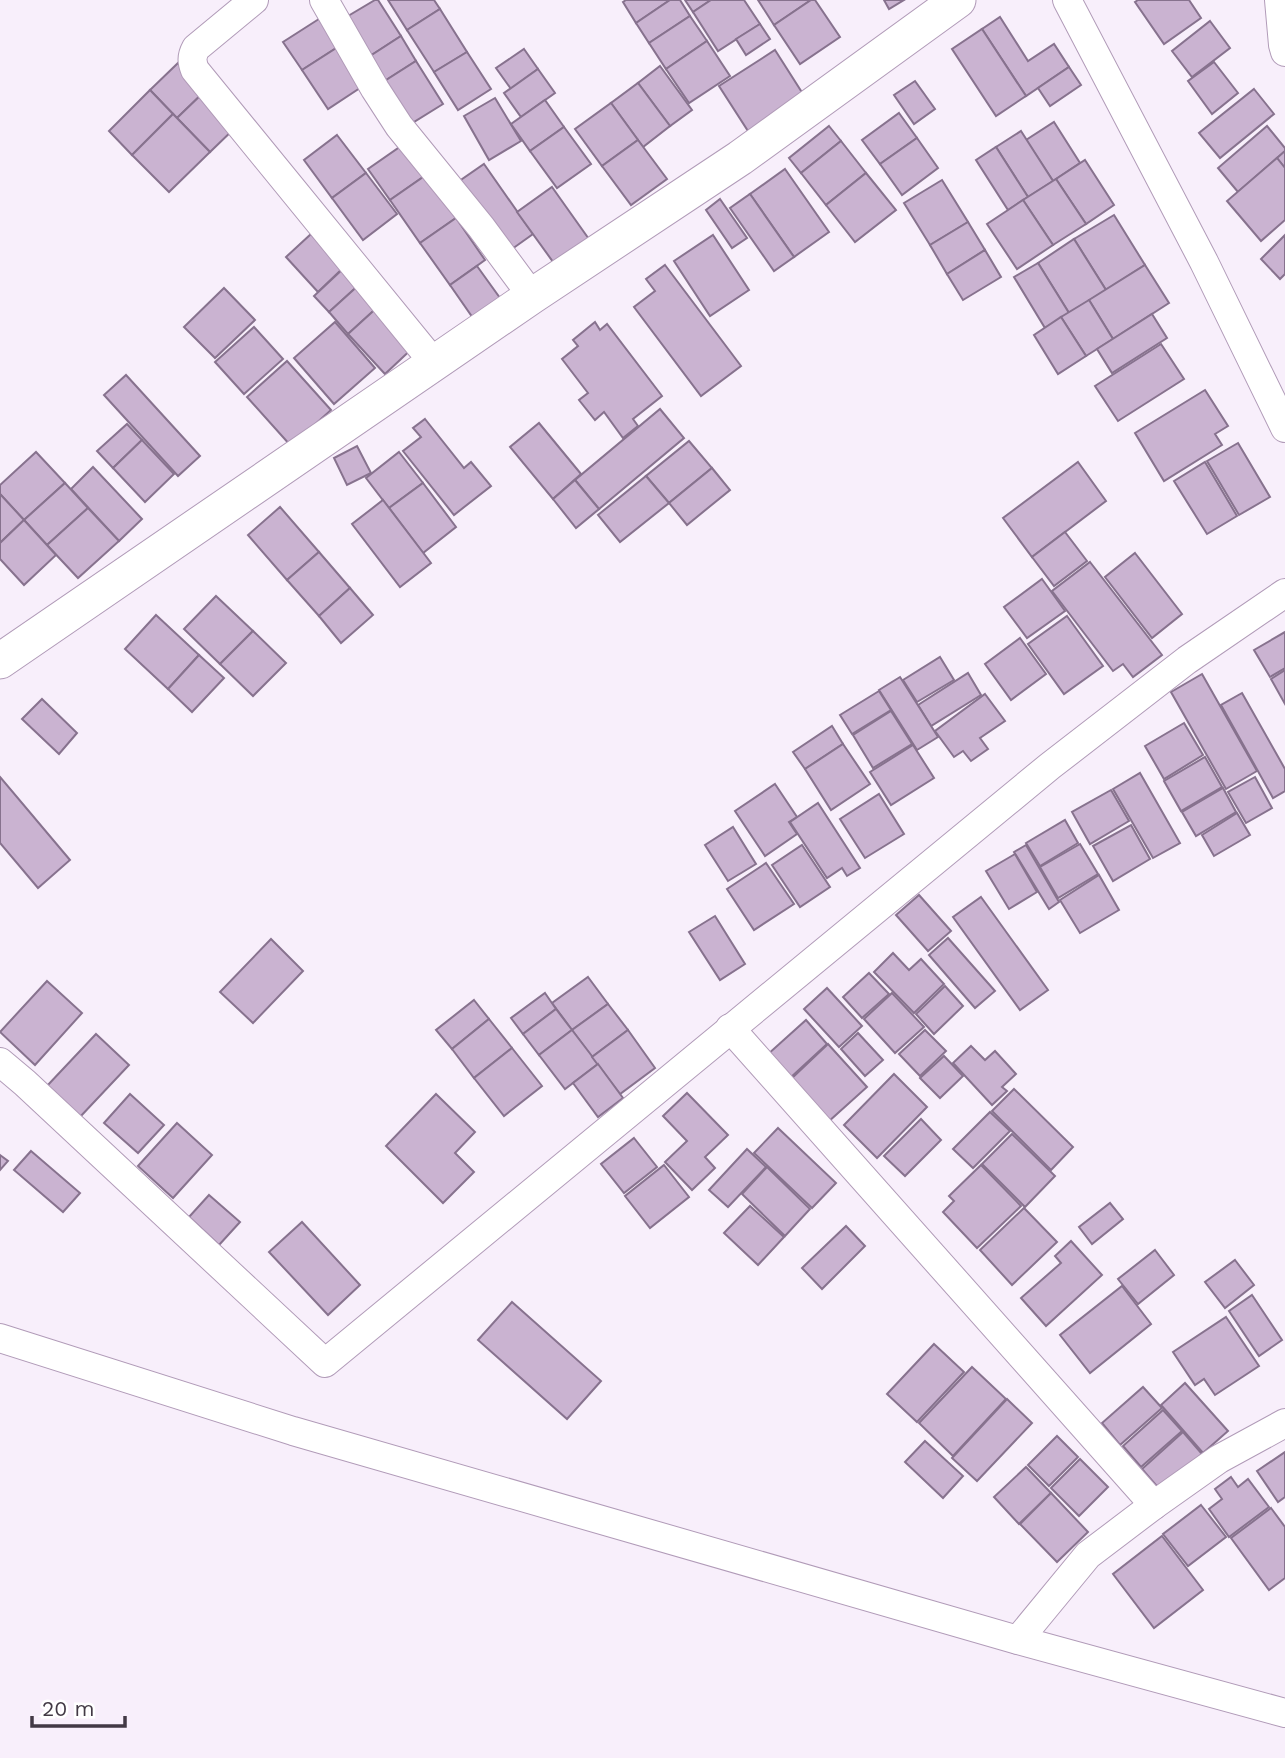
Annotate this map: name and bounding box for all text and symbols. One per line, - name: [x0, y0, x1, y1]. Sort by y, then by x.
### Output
- scale bar: [32, 1684, 124, 1728]
- text: 20 m: [42, 1696, 94, 1721]

